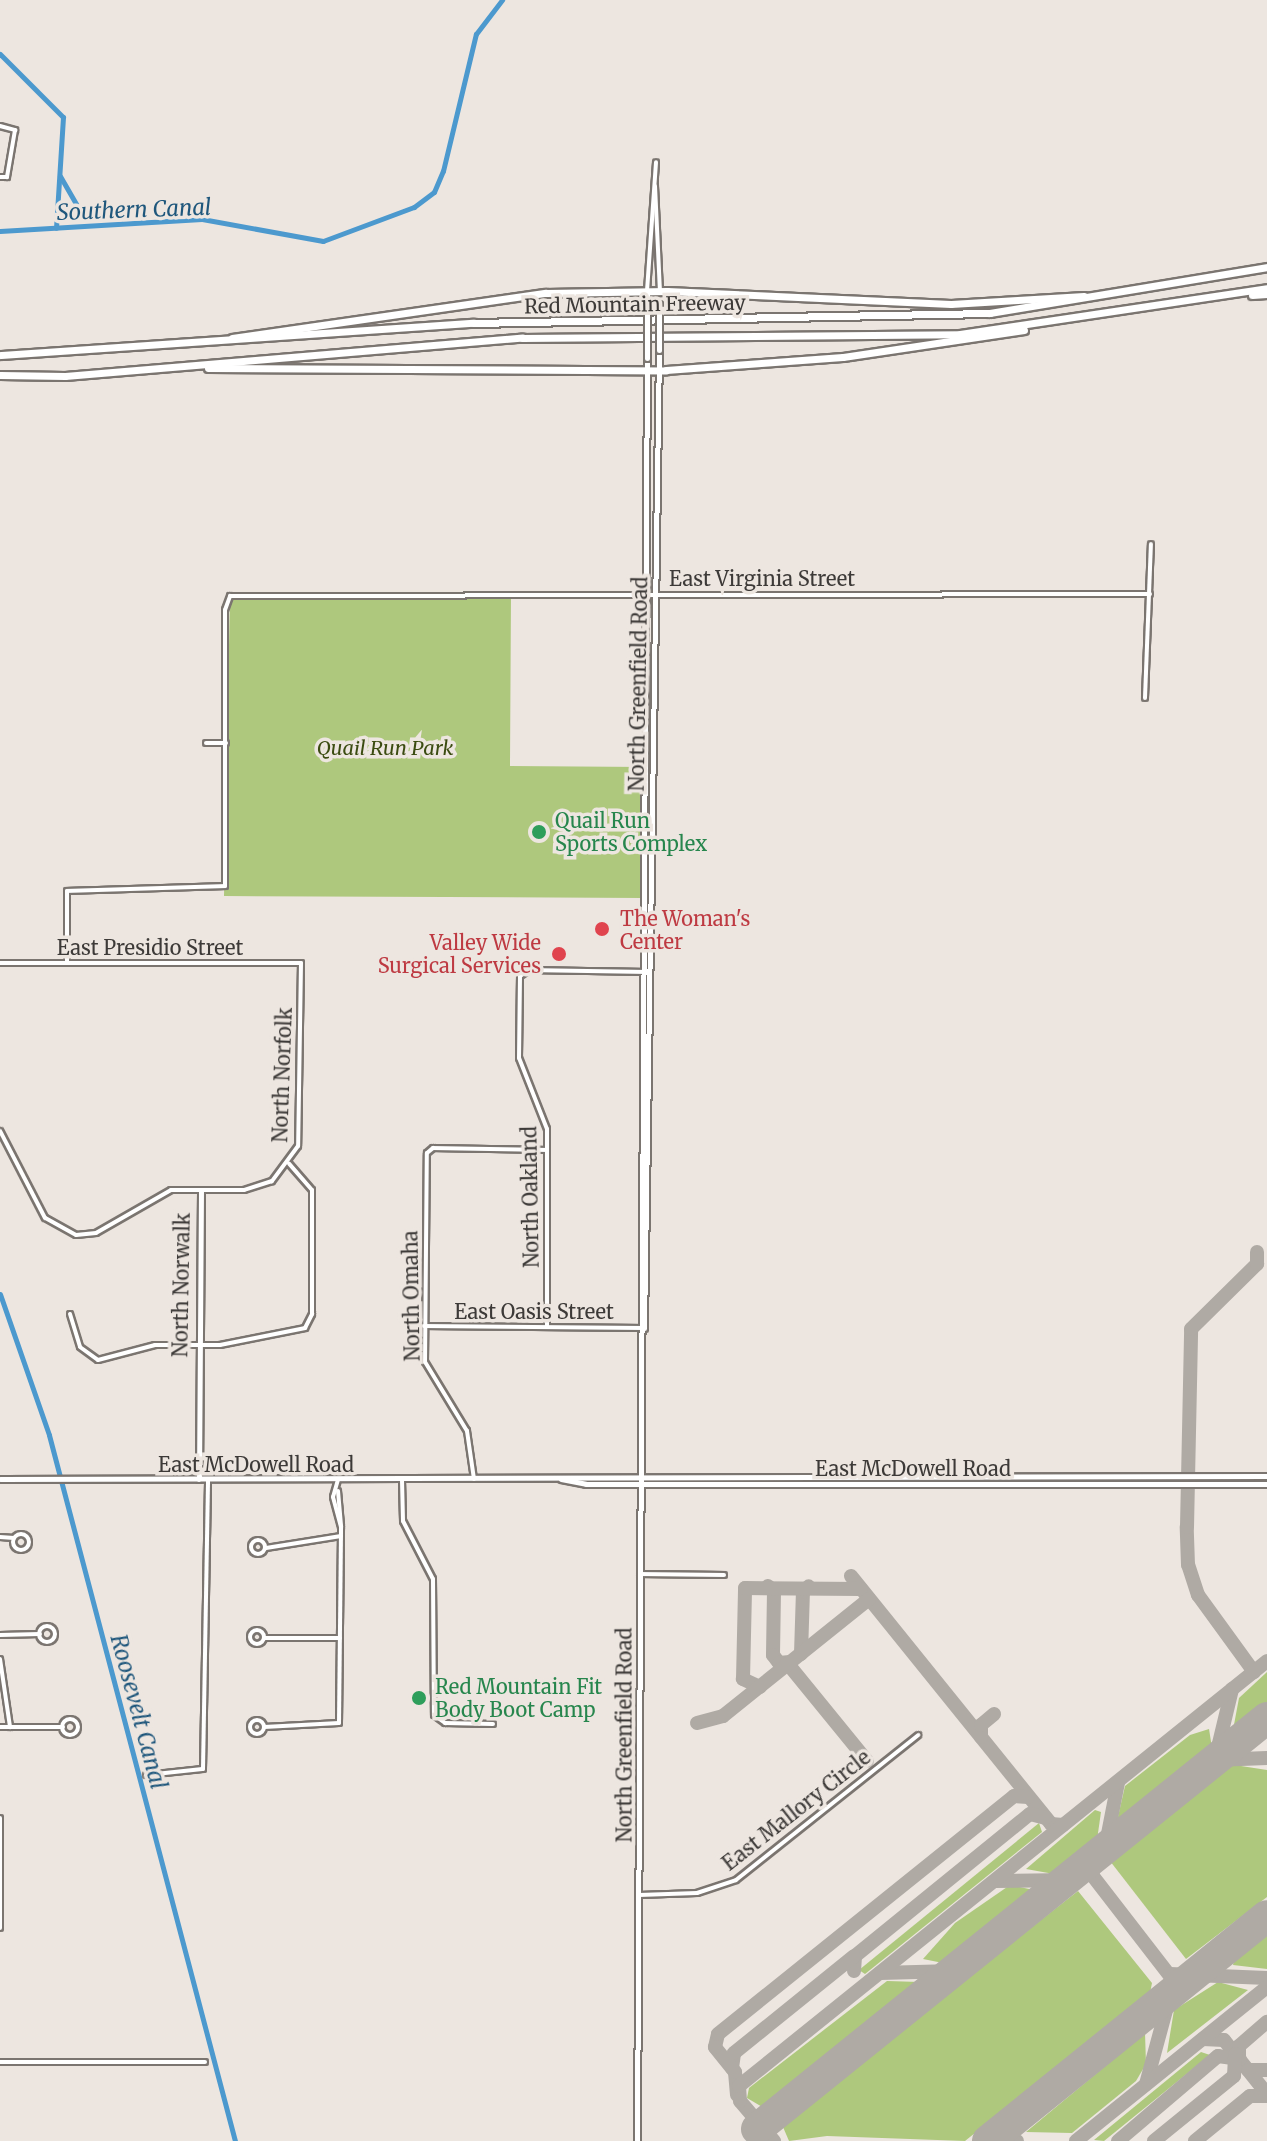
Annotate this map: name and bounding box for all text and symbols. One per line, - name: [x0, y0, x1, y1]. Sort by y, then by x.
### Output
- water label: Southern Canal: [56, 194, 212, 226]
- street label: Red Mountain Freeway: [524, 290, 746, 318]
- street label: East Virginia Street: [669, 566, 855, 590]
- street label: North Greenfield Road: [624, 576, 652, 792]
- park label: Quail Run Park: [317, 735, 453, 759]
- place label: Quail Run Sports Complex: [555, 808, 707, 855]
- marker: Quail Run Sports Complex: [530, 823, 548, 841]
- place label: The Woman's Center: [620, 906, 750, 953]
- marker: The Woman's Center: [591, 918, 613, 940]
- place label: Valley Wide Surgical Services: [378, 930, 541, 977]
- street label: East Presidio Street: [57, 935, 243, 959]
- marker: Valley Wide Surgical Services: [548, 943, 570, 965]
- street label: North Norfolk: [268, 1007, 296, 1143]
- street label: North Oakland: [517, 1126, 543, 1268]
- street label: North Norwalk: [168, 1213, 194, 1357]
- street label: North Omaha: [398, 1230, 424, 1362]
- street label: East Oasis Street: [454, 1299, 614, 1323]
- street label: East McDowell Road: [158, 1452, 354, 1476]
- street label: East McDowell Road: [815, 1456, 1011, 1480]
- street label: North Greenfield Road: [612, 1628, 636, 1842]
- water label: Roosevelt Canal: [105, 1632, 171, 1792]
- place label: Red Mountain Fit Body Boot Camp: [435, 1674, 602, 1721]
- marker: Red Mountain Fit Body Boot Camp: [410, 1689, 428, 1707]
- street label: East Mallory Circle: [717, 1745, 875, 1875]

